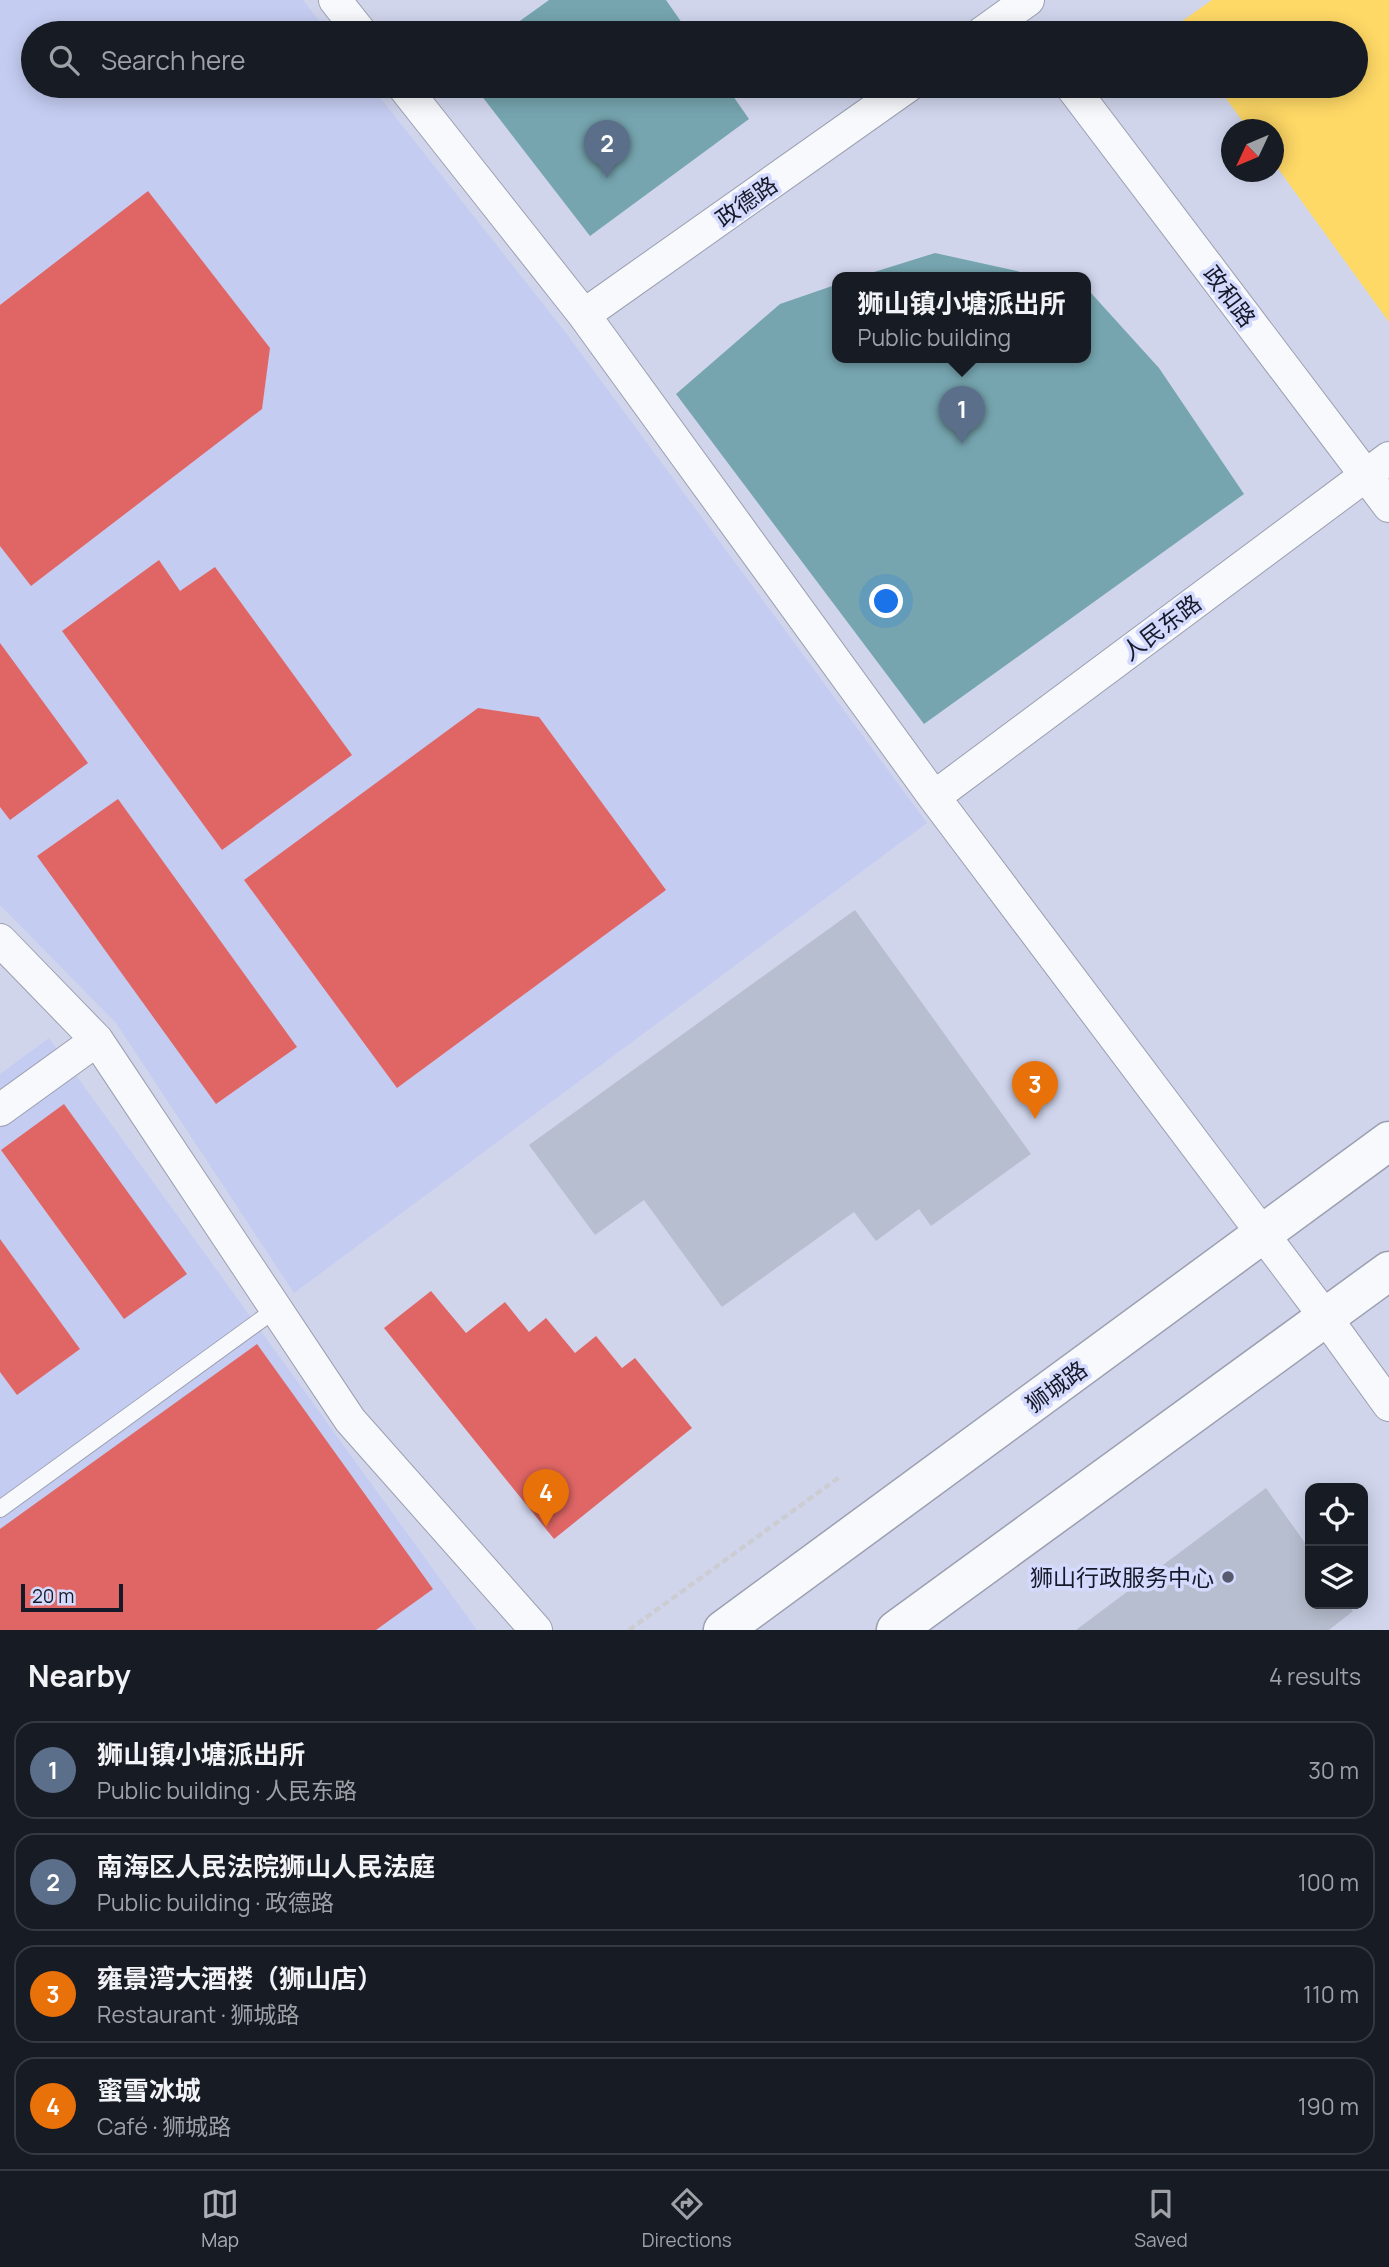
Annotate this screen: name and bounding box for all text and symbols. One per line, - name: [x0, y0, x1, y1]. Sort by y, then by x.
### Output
- search box: [21, 21, 1368, 98]
- icon: search: [45, 41, 83, 79]
- text: Search here: [101, 42, 246, 78]
- north arrow: [1221, 119, 1284, 182]
- pin: 2: [584, 120, 630, 178]
- street label: 政德路: [709, 168, 783, 234]
- street label: 政和路: [1196, 259, 1264, 333]
- popup: [832, 272, 1091, 363]
- text: 狮山镇小塘派出所: [857, 285, 1066, 321]
- text: Public building: [857, 321, 1011, 353]
- pin: 1: [939, 386, 985, 444]
- your location: [869, 584, 903, 618]
- street label: 人民东路: [1115, 587, 1207, 667]
- pin: 3: [1012, 1061, 1058, 1119]
- street label: 狮城路: [1019, 1353, 1093, 1419]
- pin: 4: [523, 1469, 569, 1527]
- map controls: [1305, 1483, 1368, 1609]
- button: locate: [1305, 1483, 1368, 1546]
- button: layers: [1305, 1546, 1368, 1609]
- place label: 狮山行政服务中心: [1030, 1561, 1214, 1593]
- marker: 狮山行政服务中心: [1220, 1569, 1236, 1585]
- scale bar: [21, 1581, 122, 1613]
- text: 20 m: [32, 1583, 74, 1609]
- text: Nearby: [28, 1655, 131, 1696]
- text: 4 results: [1269, 1660, 1361, 1692]
- text: 狮山镇小塘派出所: [97, 1736, 305, 1772]
- text: 1: [48, 1754, 58, 1786]
- text: 30 m: [1308, 1754, 1359, 1786]
- text: Public building · 人民东路: [97, 1774, 357, 1806]
- text: 南海区人民法院狮山人民法庭: [97, 1848, 435, 1884]
- text: 2: [46, 1866, 60, 1898]
- text: 100 m: [1298, 1866, 1359, 1898]
- text: Public building · 政德路: [97, 1886, 334, 1918]
- text: 雍景湾大酒楼（狮山店）: [97, 1960, 383, 1996]
- text: 3: [46, 1978, 60, 2010]
- text: 110 m: [1303, 1978, 1359, 2010]
- text: Restaurant · 狮城路: [97, 1998, 300, 2030]
- text: 蜜雪冰城: [97, 2072, 201, 2108]
- text: 4: [46, 2090, 60, 2122]
- text: 190 m: [1298, 2090, 1359, 2122]
- text: Café · 狮城路: [97, 2110, 231, 2142]
- tab: Map: [201, 2185, 239, 2253]
- tab: Directions: [642, 2185, 732, 2253]
- tab: Saved: [1134, 2185, 1188, 2253]

